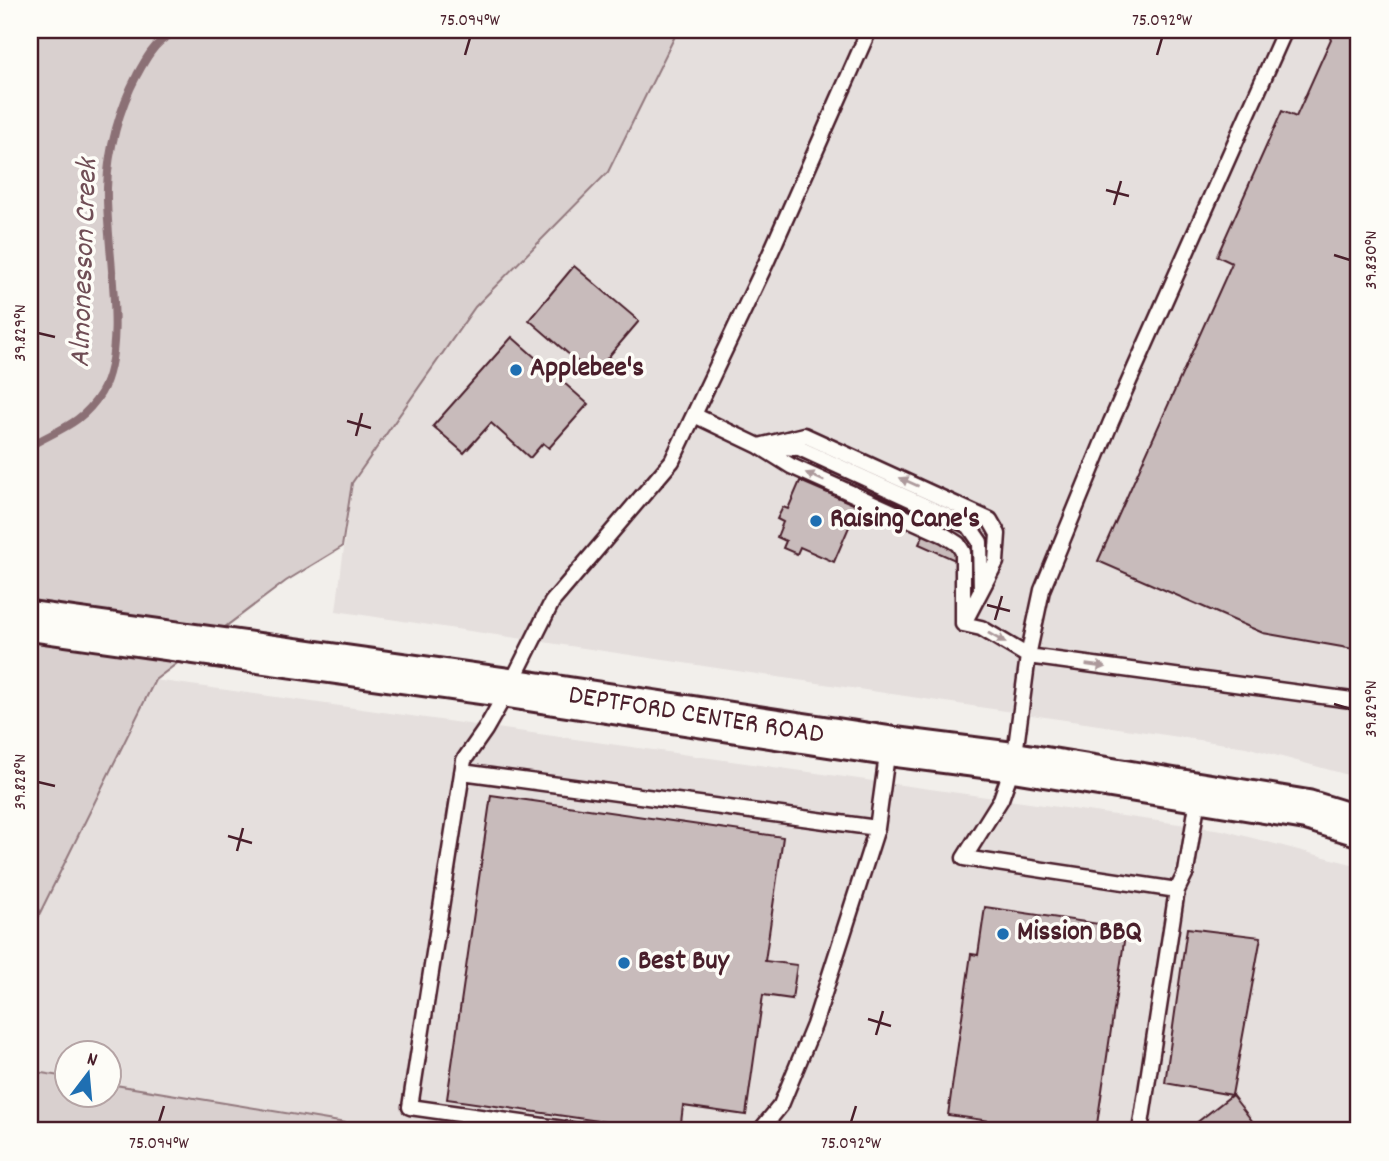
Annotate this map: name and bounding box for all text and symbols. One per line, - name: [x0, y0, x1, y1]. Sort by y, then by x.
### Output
- text: 75.094°W: [440, 9, 501, 34]
- text: 75.092°W: [1132, 9, 1193, 34]
- water label: Almonesson Creek: [61, 155, 111, 368]
- text: 39.830°N: [1360, 231, 1385, 289]
- text: 39.829°N: [9, 304, 34, 362]
- place label: Applebee's: [530, 350, 644, 390]
- marker: Applebee's: [508, 362, 524, 378]
- one-way arrow: [805, 471, 825, 483]
- one-way arrow: [899, 476, 919, 488]
- place label: Raising Cane's: [830, 501, 980, 541]
- marker: Raising Cane's: [808, 513, 824, 529]
- one-way arrow: [987, 631, 1007, 643]
- one-way arrow: [1085, 660, 1107, 671]
- street label: DEPTFORD CENTER ROAD: [565, 677, 827, 757]
- text: 39.829°N: [1360, 680, 1385, 738]
- text: 39.828°N: [9, 754, 34, 810]
- place label: Mission BBQ: [1017, 914, 1142, 954]
- marker: Mission BBQ: [995, 926, 1011, 942]
- place label: Best Buy: [638, 943, 730, 983]
- marker: Best Buy: [616, 955, 632, 971]
- north arrow: [52, 1038, 122, 1108]
- text: N: [83, 1047, 100, 1075]
- text: 75.094°W: [129, 1132, 190, 1157]
- text: 75.092°W: [821, 1132, 882, 1157]

